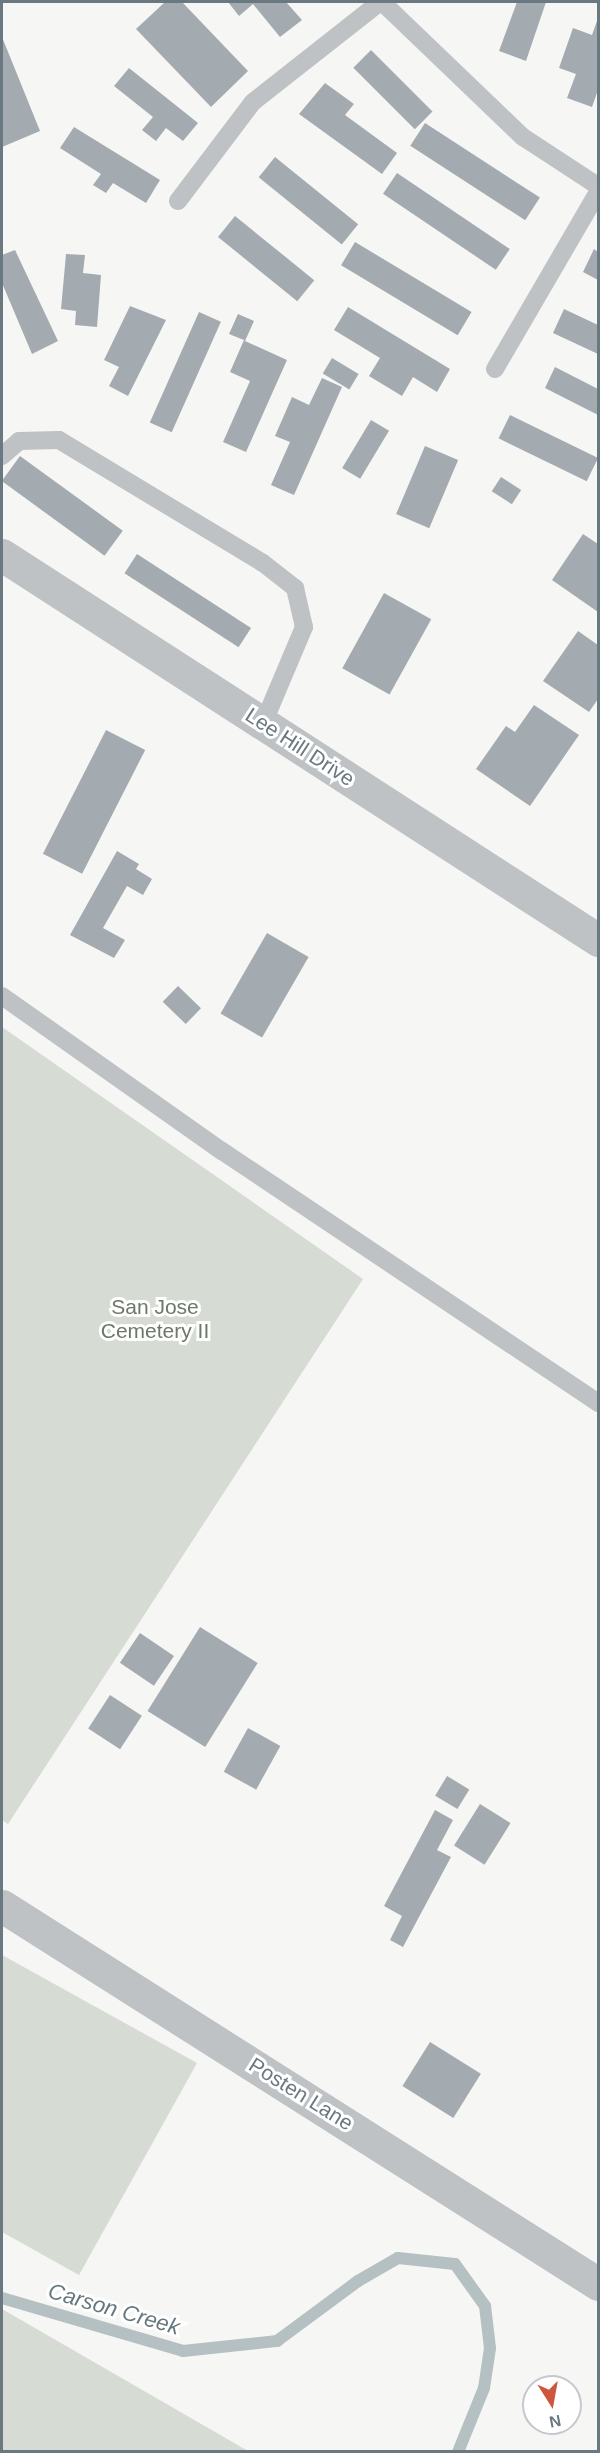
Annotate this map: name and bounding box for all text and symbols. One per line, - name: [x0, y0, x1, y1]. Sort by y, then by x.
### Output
- street label: Lee Hill Drive: [241, 702, 359, 792]
- park label: San Jose Cemetery II: [101, 1294, 209, 1344]
- street label: Posten Lane: [244, 2052, 358, 2136]
- water label: Carson Creek: [45, 2278, 183, 2340]
- north arrow: [522, 2375, 582, 2435]
- text: N: [548, 2412, 562, 2431]

